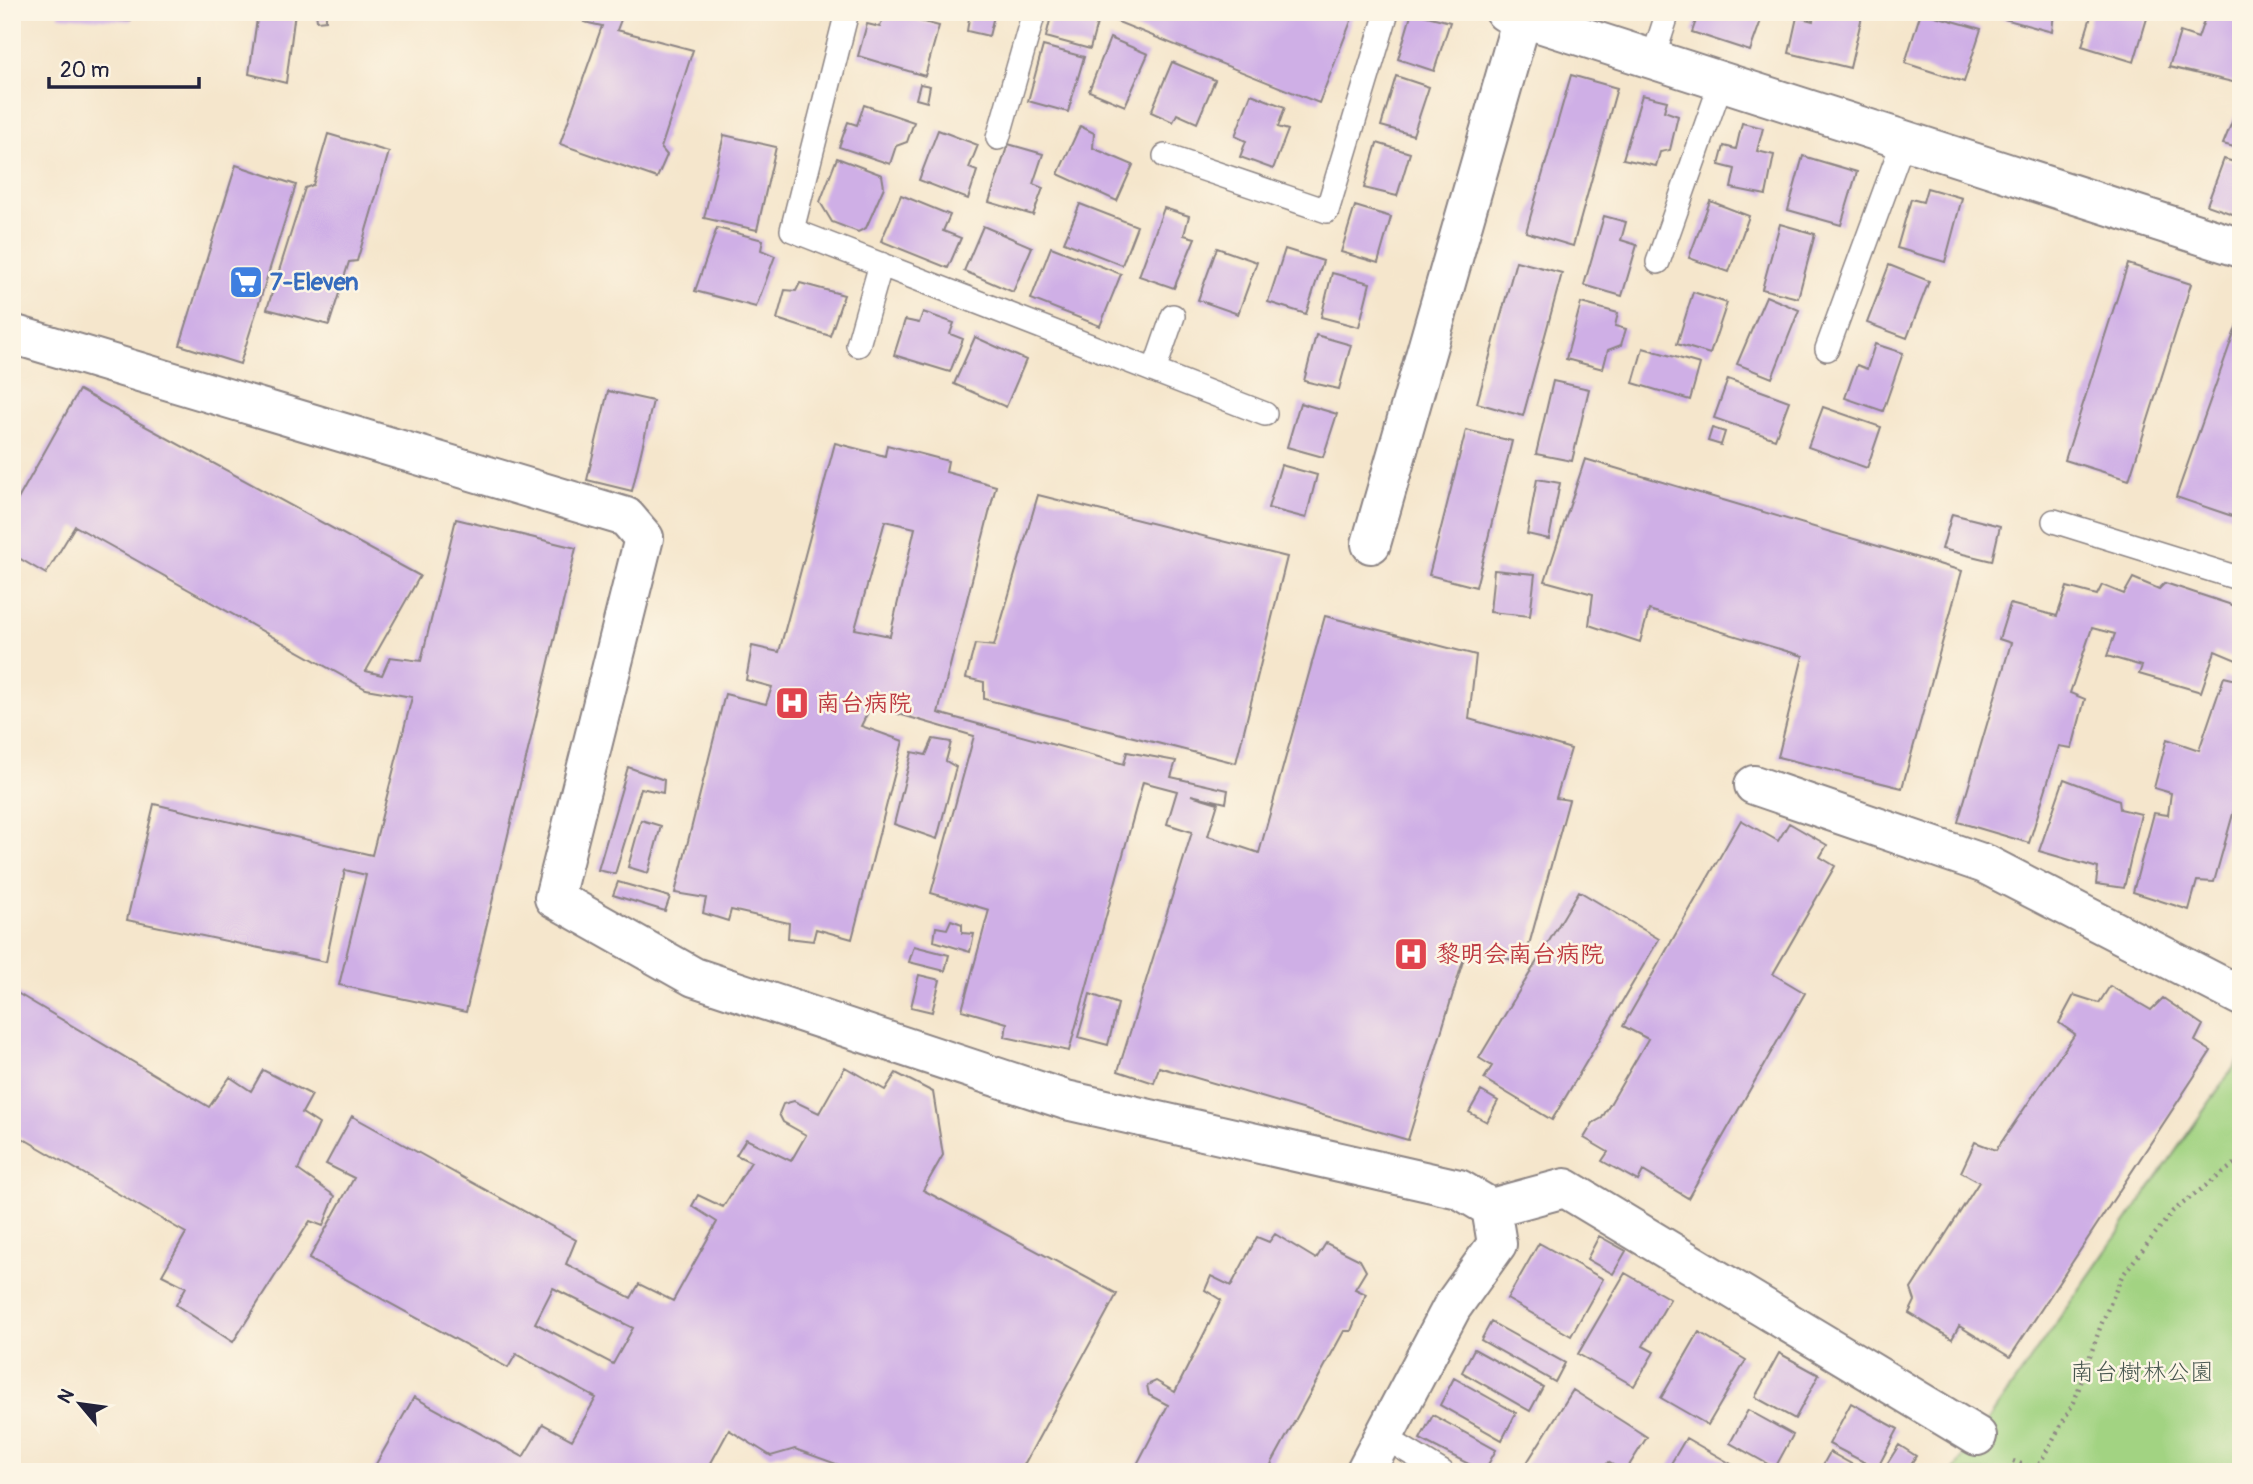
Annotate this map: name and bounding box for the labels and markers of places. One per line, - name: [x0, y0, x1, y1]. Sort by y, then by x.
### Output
- supermarket icon: 7-Eleven: [227, 263, 265, 301]
- place label: 7-Eleven: [270, 268, 359, 297]
- hospital icon: 南台病院: [773, 684, 811, 722]
- place label: 南台病院: [816, 689, 912, 718]
- hospital icon: 黎明会南台病院: [1392, 935, 1430, 973]
- place label: 黎明会南台病院: [1436, 940, 1604, 969]

